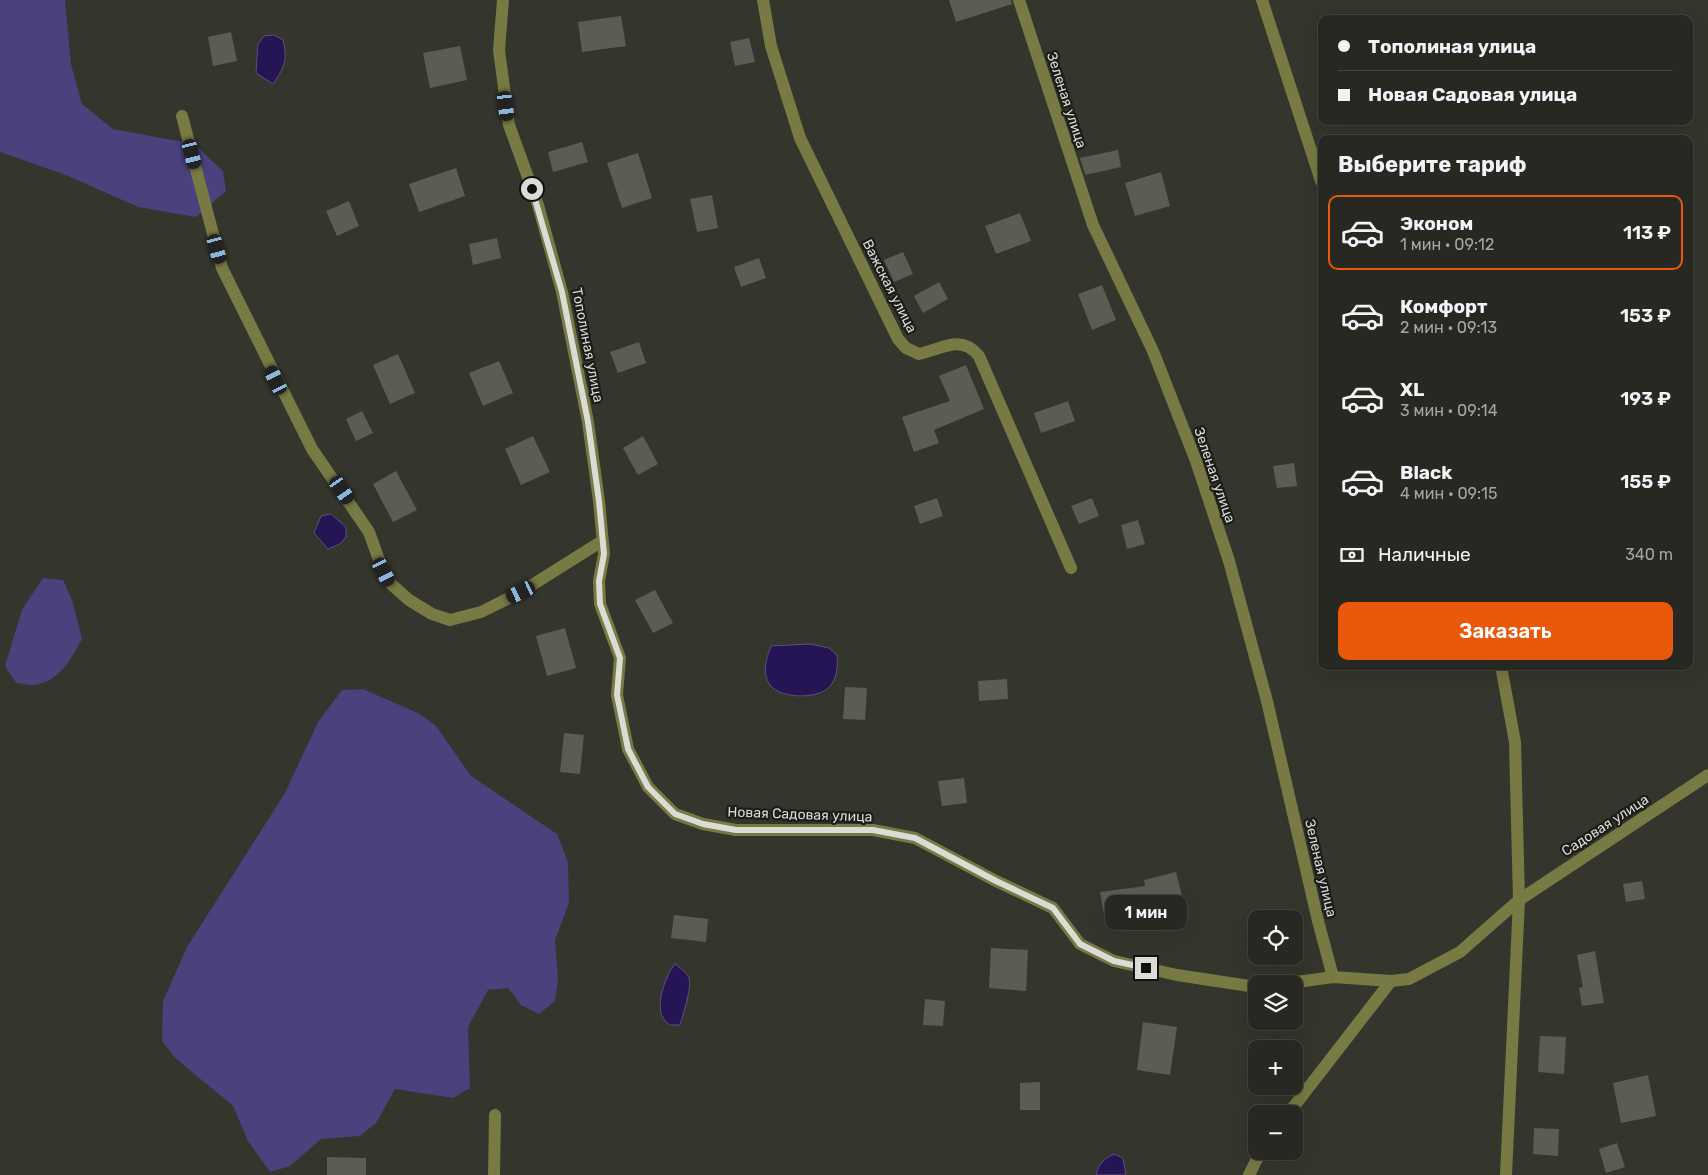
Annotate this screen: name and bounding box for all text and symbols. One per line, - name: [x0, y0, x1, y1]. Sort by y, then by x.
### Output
- text: Тополиная улица: [1368, 35, 1536, 58]
- street label: Зеленая улица: [1043, 50, 1090, 150]
- text: Новая Садовая улица: [1368, 83, 1577, 106]
- car: [496, 90, 515, 122]
- car: [181, 138, 202, 170]
- text: Выберите тариф: [1338, 151, 1527, 178]
- route start: [521, 178, 543, 200]
- icon: car: [1340, 210, 1385, 255]
- text: Эконом: [1400, 212, 1473, 235]
- text: 113 ₽: [1623, 221, 1671, 244]
- car: [205, 233, 228, 265]
- text: 1 мин · 09:12: [1400, 235, 1494, 254]
- street label: Важская улица: [859, 237, 920, 336]
- street label: Тополиная улица: [568, 286, 607, 404]
- icon: car: [1340, 293, 1385, 338]
- text: Комфорт: [1400, 295, 1487, 318]
- text: 153 ₽: [1620, 304, 1671, 327]
- text: 2 мин · 09:13: [1400, 318, 1497, 337]
- car: [262, 363, 289, 397]
- icon: car: [1340, 376, 1385, 421]
- text: XL: [1400, 378, 1424, 401]
- text: 193 ₽: [1620, 387, 1671, 410]
- text: 3 мин · 09:14: [1400, 401, 1498, 420]
- street label: Зеленая улица: [1190, 425, 1239, 525]
- icon: car: [1340, 459, 1385, 504]
- text: Black: [1400, 461, 1452, 484]
- text: 155 ₽: [1620, 470, 1671, 493]
- car: [327, 473, 356, 507]
- text: 4 мин · 09:15: [1400, 484, 1497, 503]
- icon: cash: [1338, 541, 1366, 569]
- text: Наличные: [1378, 543, 1471, 566]
- text: 340 m: [1625, 545, 1673, 564]
- car: [370, 555, 397, 589]
- car: [504, 579, 537, 605]
- button: Заказать: [1338, 602, 1673, 660]
- street label: Садовая улица: [1559, 791, 1652, 860]
- street label: Новая Садовая улица: [727, 803, 873, 826]
- street label: Зеленая улица: [1301, 817, 1340, 919]
- callout: 1 мин: [1105, 896, 1187, 930]
- text: 1 мин: [1125, 903, 1167, 922]
- map controls: [1248, 910, 1303, 1160]
- button: locate: [1248, 910, 1303, 965]
- route end: [1135, 957, 1157, 979]
- button: layers: [1248, 975, 1303, 1030]
- button: +: [1248, 1040, 1303, 1095]
- button: −: [1248, 1105, 1303, 1160]

